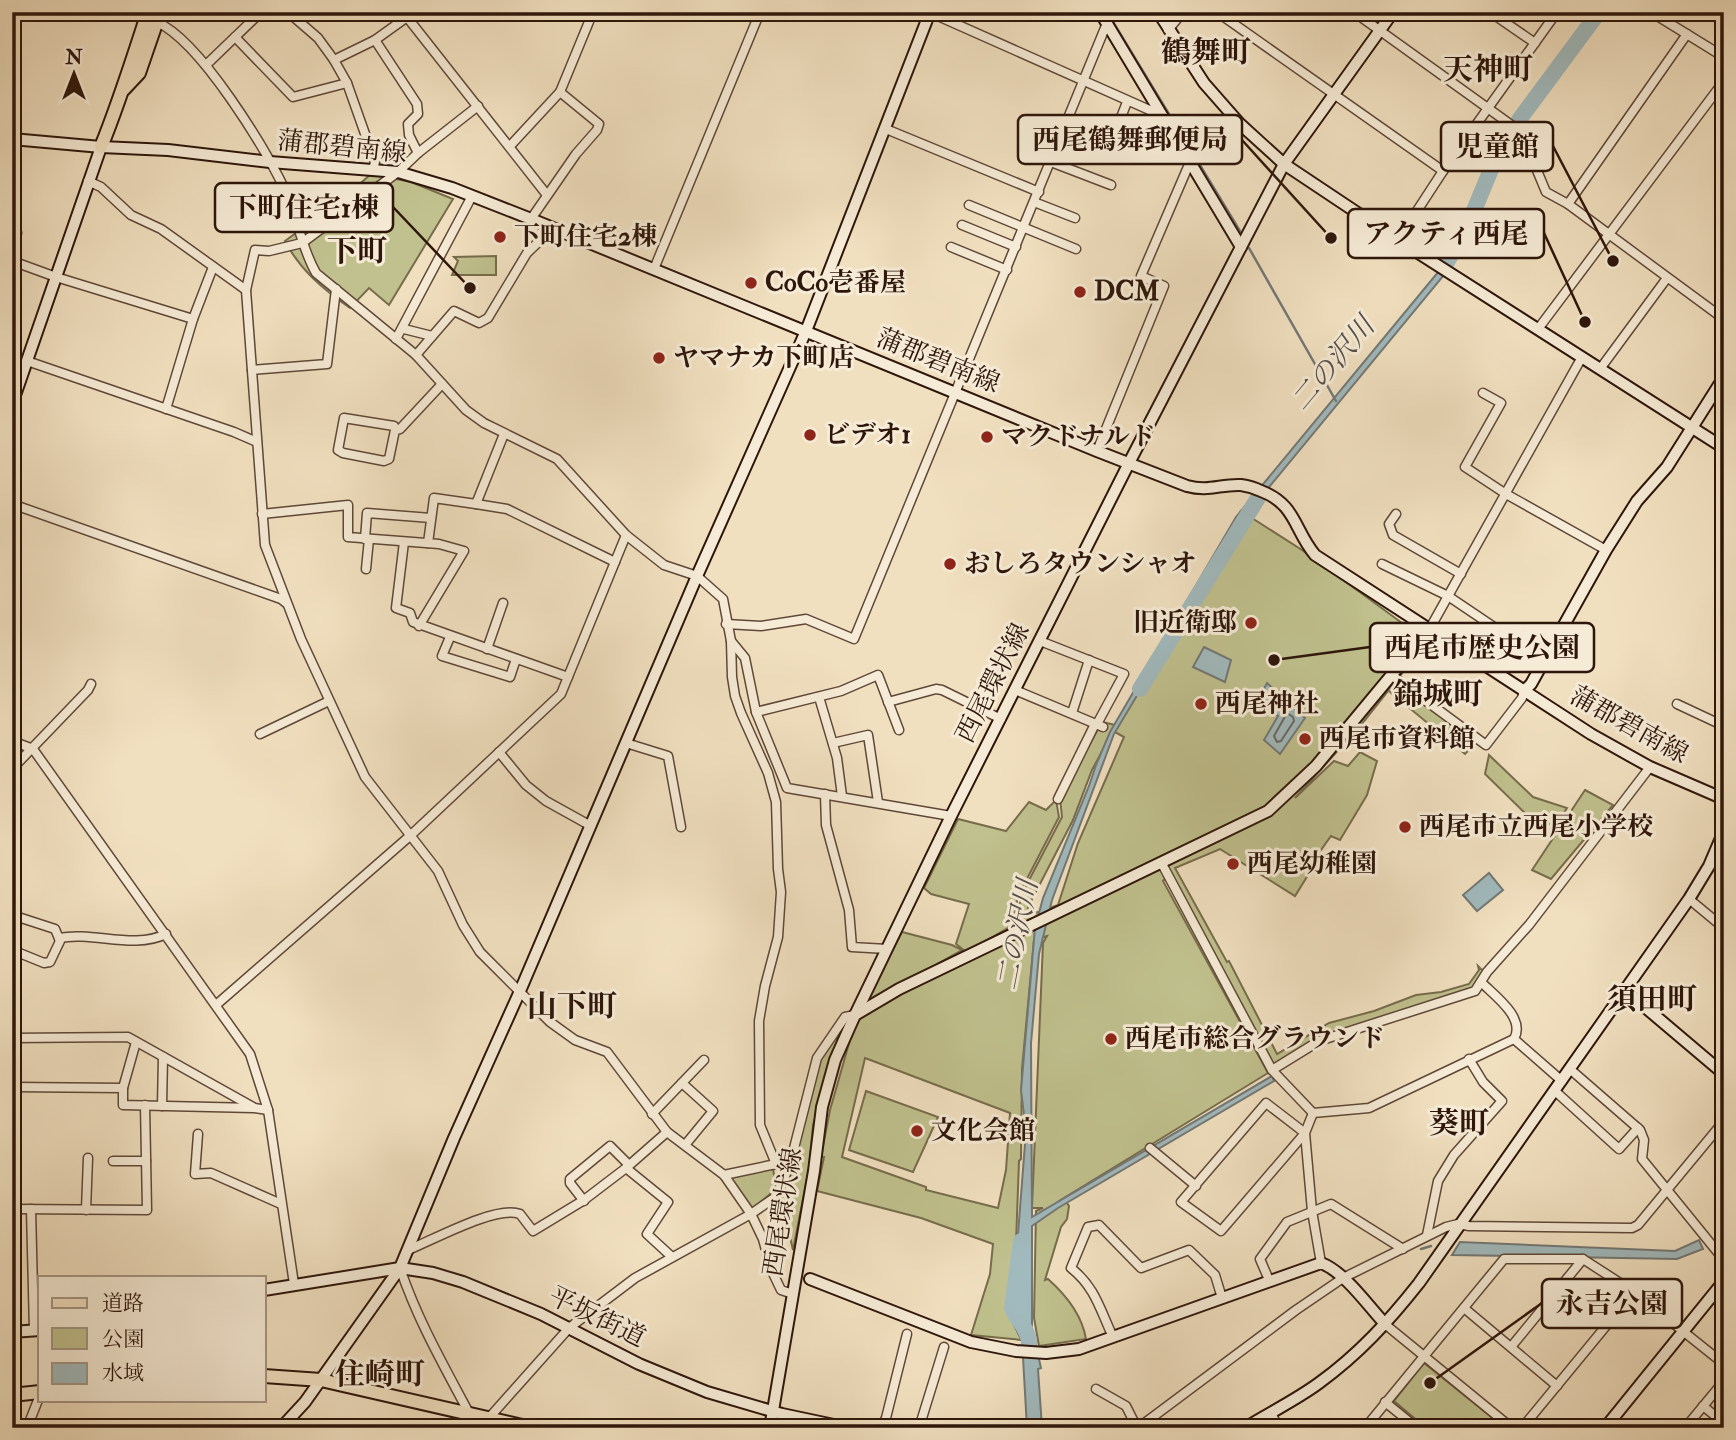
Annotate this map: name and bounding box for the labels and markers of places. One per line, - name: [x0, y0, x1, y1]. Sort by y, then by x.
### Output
- callout: 西尾鶴舞郵便局: [1018, 115, 1242, 164]
- callout: 児童館: [1441, 122, 1553, 171]
- callout: 下町住宅1棟: [215, 183, 393, 232]
- callout: アクティ西尾: [1348, 209, 1544, 258]
- place label: 下町住宅2棟: [514, 221, 657, 253]
- marker: 下町住宅2棟: [492, 229, 508, 245]
- place label: CoCo壱番屋: [765, 267, 906, 299]
- marker: CoCo壱番屋: [743, 275, 759, 291]
- place label: DCM: [1094, 276, 1159, 308]
- marker: DCM: [1072, 284, 1088, 300]
- place label: ヤマナカ下町店: [673, 342, 854, 374]
- marker: ヤマナカ下町店: [651, 350, 667, 366]
- place label: ビデオ1: [824, 419, 911, 451]
- place label: マクドナルド: [1001, 421, 1156, 453]
- marker: ビデオ1: [802, 427, 818, 443]
- marker: マクドナルド: [979, 429, 995, 445]
- place label: おしろタウンシャオ: [964, 548, 1197, 580]
- marker: おしろタウンシャオ: [942, 556, 958, 572]
- place label: 旧近衛邸: [1133, 607, 1237, 639]
- marker: 旧近衛邸: [1243, 615, 1259, 631]
- callout: 西尾市歴史公園: [1370, 623, 1594, 672]
- place label: 西尾神社: [1215, 688, 1319, 720]
- marker: 西尾神社: [1193, 696, 1209, 712]
- place label: 西尾市資料館: [1319, 723, 1475, 755]
- marker: 西尾市資料館: [1297, 731, 1313, 747]
- place label: 西尾市立西尾小学校: [1419, 811, 1653, 843]
- marker: 西尾市立西尾小学校: [1397, 819, 1413, 835]
- place label: 西尾幼稚園: [1247, 848, 1377, 880]
- marker: 西尾幼稚園: [1225, 856, 1241, 872]
- place label: 西尾市総合グラウンド: [1125, 1023, 1385, 1055]
- marker: 西尾市総合グラウンド: [1103, 1031, 1119, 1047]
- place label: 文化会館: [931, 1115, 1035, 1147]
- marker: 文化会館: [909, 1123, 925, 1139]
- callout: 永吉公園: [1542, 1279, 1682, 1328]

